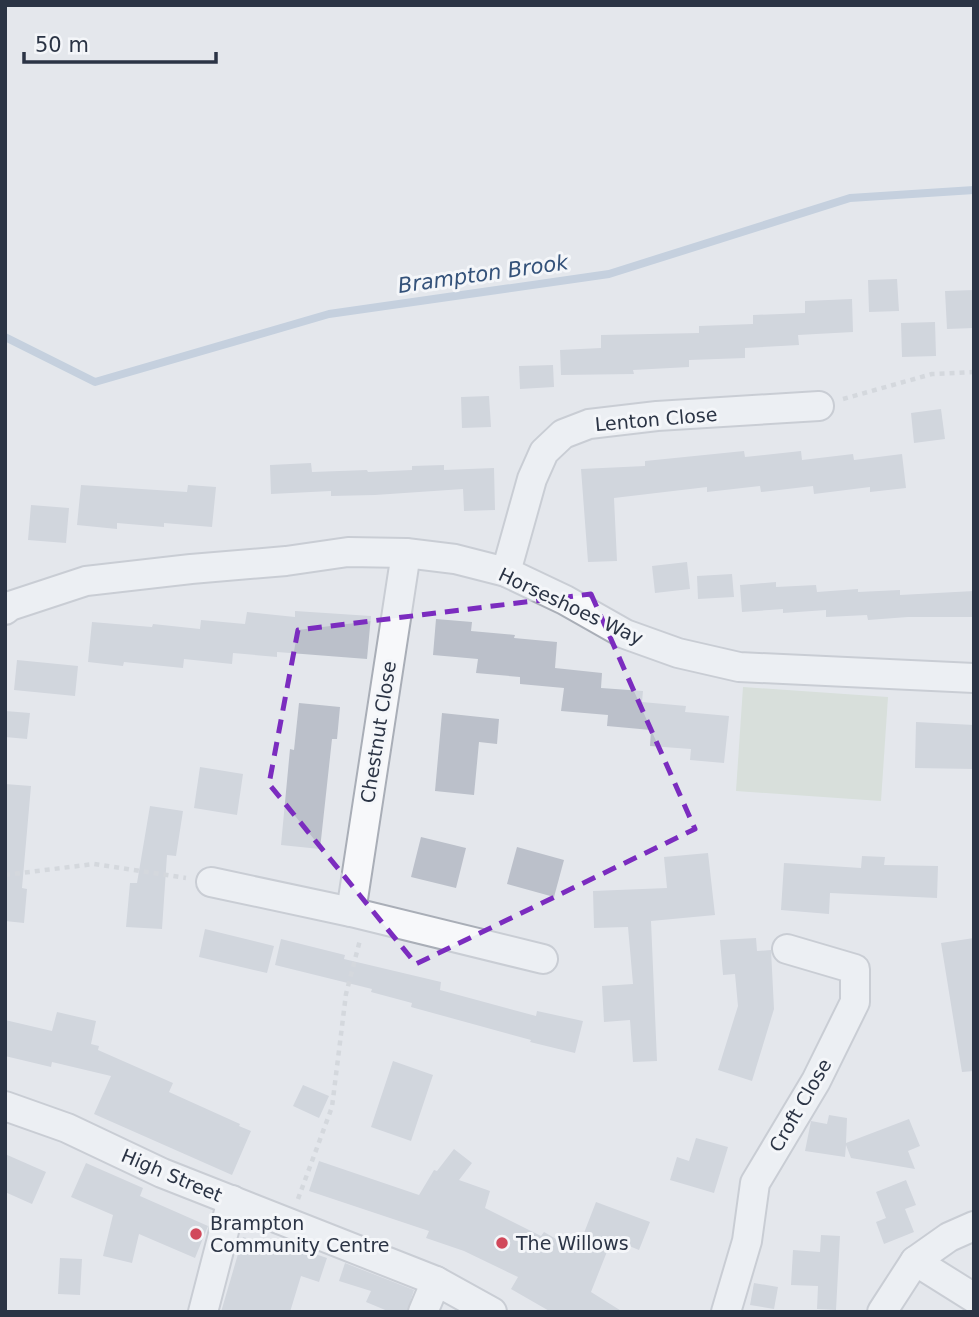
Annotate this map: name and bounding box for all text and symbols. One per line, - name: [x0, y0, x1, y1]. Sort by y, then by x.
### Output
- scale bar: [24, 21, 217, 65]
- text: 50 m: [35, 33, 89, 57]
- water label: Brampton Brook: [396, 250, 570, 298]
- street label: Lenton Close: [594, 403, 718, 435]
- street label: Horseshoes Way: [495, 563, 647, 649]
- street label: Chestnut Close: [356, 659, 400, 805]
- street label: Croft Close: [765, 1055, 835, 1155]
- street label: High Street: [118, 1144, 226, 1206]
- place label: Brampton Community Centre: [210, 1212, 390, 1256]
- marker: Brampton Community Centre: [188, 1226, 204, 1242]
- place label: The Willows: [515, 1232, 629, 1254]
- marker: The Willows: [494, 1235, 510, 1251]

